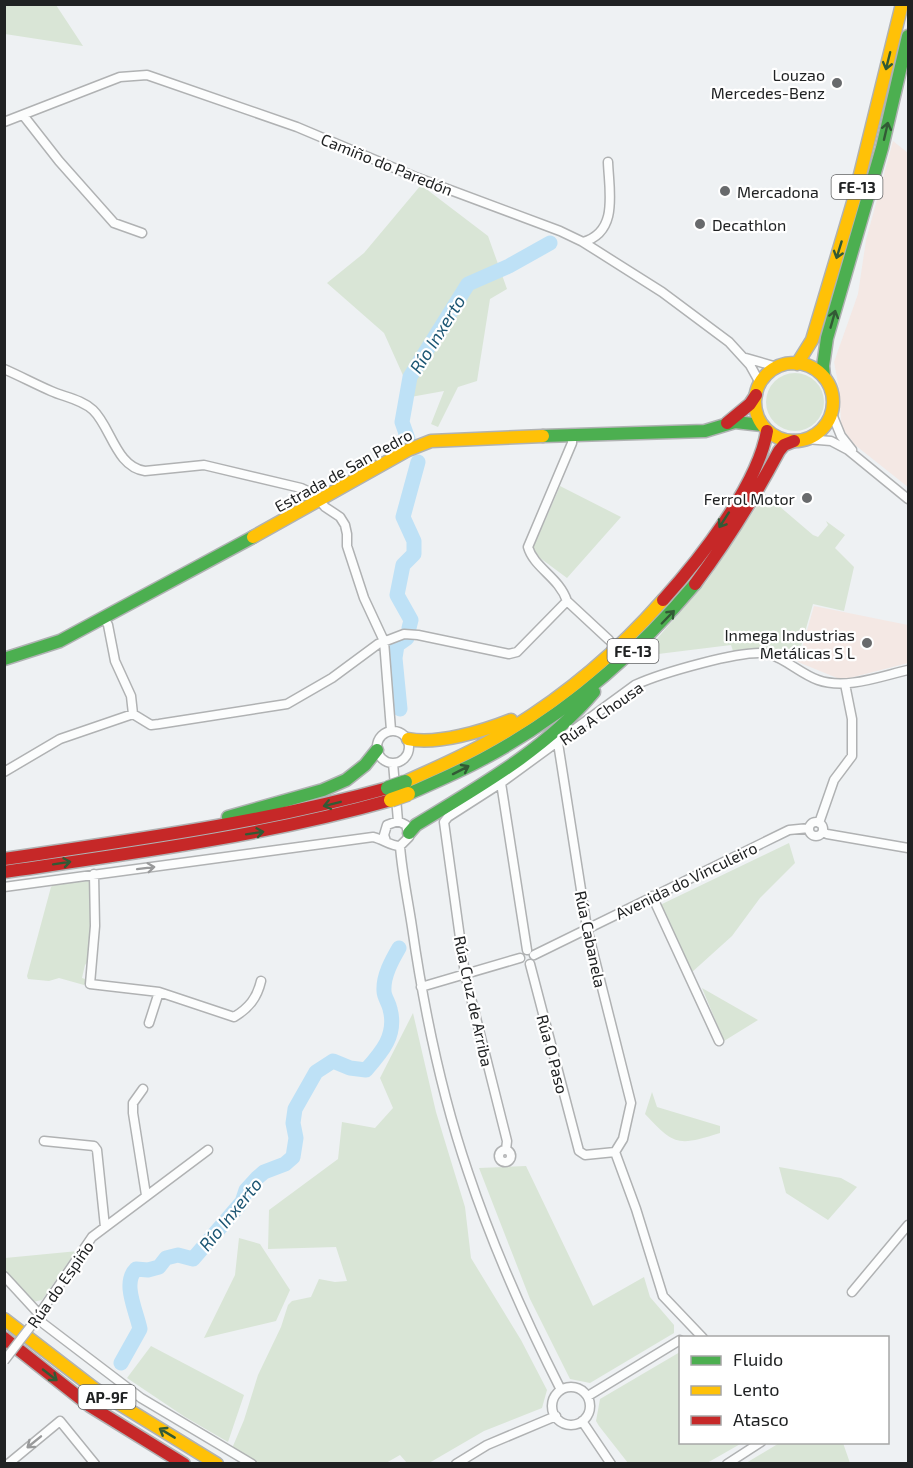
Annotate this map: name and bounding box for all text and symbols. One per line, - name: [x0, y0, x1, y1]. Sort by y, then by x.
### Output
- one-way arrow: [881, 52, 893, 71]
- place label: Louzao Mercedes-Benz: [711, 65, 825, 102]
- marker: Louzao Mercedes-Benz: [830, 76, 844, 90]
- one-way arrow: [880, 122, 892, 141]
- street label: Camiño do Paredón: [318, 129, 456, 199]
- road number: FE-13: [832, 175, 882, 199]
- place label: Mercadona: [737, 182, 819, 201]
- marker: Mercadona: [718, 184, 732, 198]
- place label: Decathlon: [712, 215, 786, 234]
- marker: Decathlon: [693, 217, 707, 231]
- one-way arrow: [833, 240, 844, 259]
- water label: Río Inxerto: [404, 291, 470, 377]
- one-way arrow: [828, 310, 839, 329]
- street label: Estrada de San Pedro: [271, 424, 415, 516]
- place label: Ferrol Motor: [704, 489, 796, 508]
- marker: Ferrol Motor: [800, 491, 814, 505]
- one-way arrow: [718, 512, 731, 529]
- one-way arrow: [660, 610, 674, 625]
- place label: Inmega Industrias Metálicas S L: [724, 625, 855, 662]
- marker: Inmega Industrias Metálicas S L: [860, 636, 874, 650]
- road number: FE-13: [608, 639, 658, 663]
- street label: Rúa A Chousa: [556, 677, 646, 749]
- one-way arrow: [452, 764, 470, 775]
- one-way arrow: [323, 799, 342, 811]
- one-way arrow: [245, 828, 264, 839]
- street label: Avenida do Vinculeiro: [612, 837, 760, 923]
- one-way arrow: [52, 858, 72, 869]
- one-way arrow: [135, 862, 155, 873]
- street label: Rúa Cabanela: [571, 889, 611, 989]
- street label: Rúa Cruz de Arriba: [451, 934, 497, 1068]
- street label: Rúa O Paso: [533, 1012, 573, 1096]
- water label: Río Inxerto: [194, 1173, 266, 1255]
- street label: Rúa do Espiño: [23, 1237, 97, 1331]
- legend: [679, 1336, 889, 1444]
- text: Fluido: [733, 1348, 783, 1370]
- one-way arrow: [42, 1368, 58, 1381]
- text: Lento: [733, 1378, 779, 1400]
- road number: AP-9F: [78, 1385, 136, 1409]
- text: Atasco: [733, 1408, 789, 1430]
- one-way arrow: [159, 1427, 176, 1439]
- one-way arrow: [26, 1436, 42, 1449]

